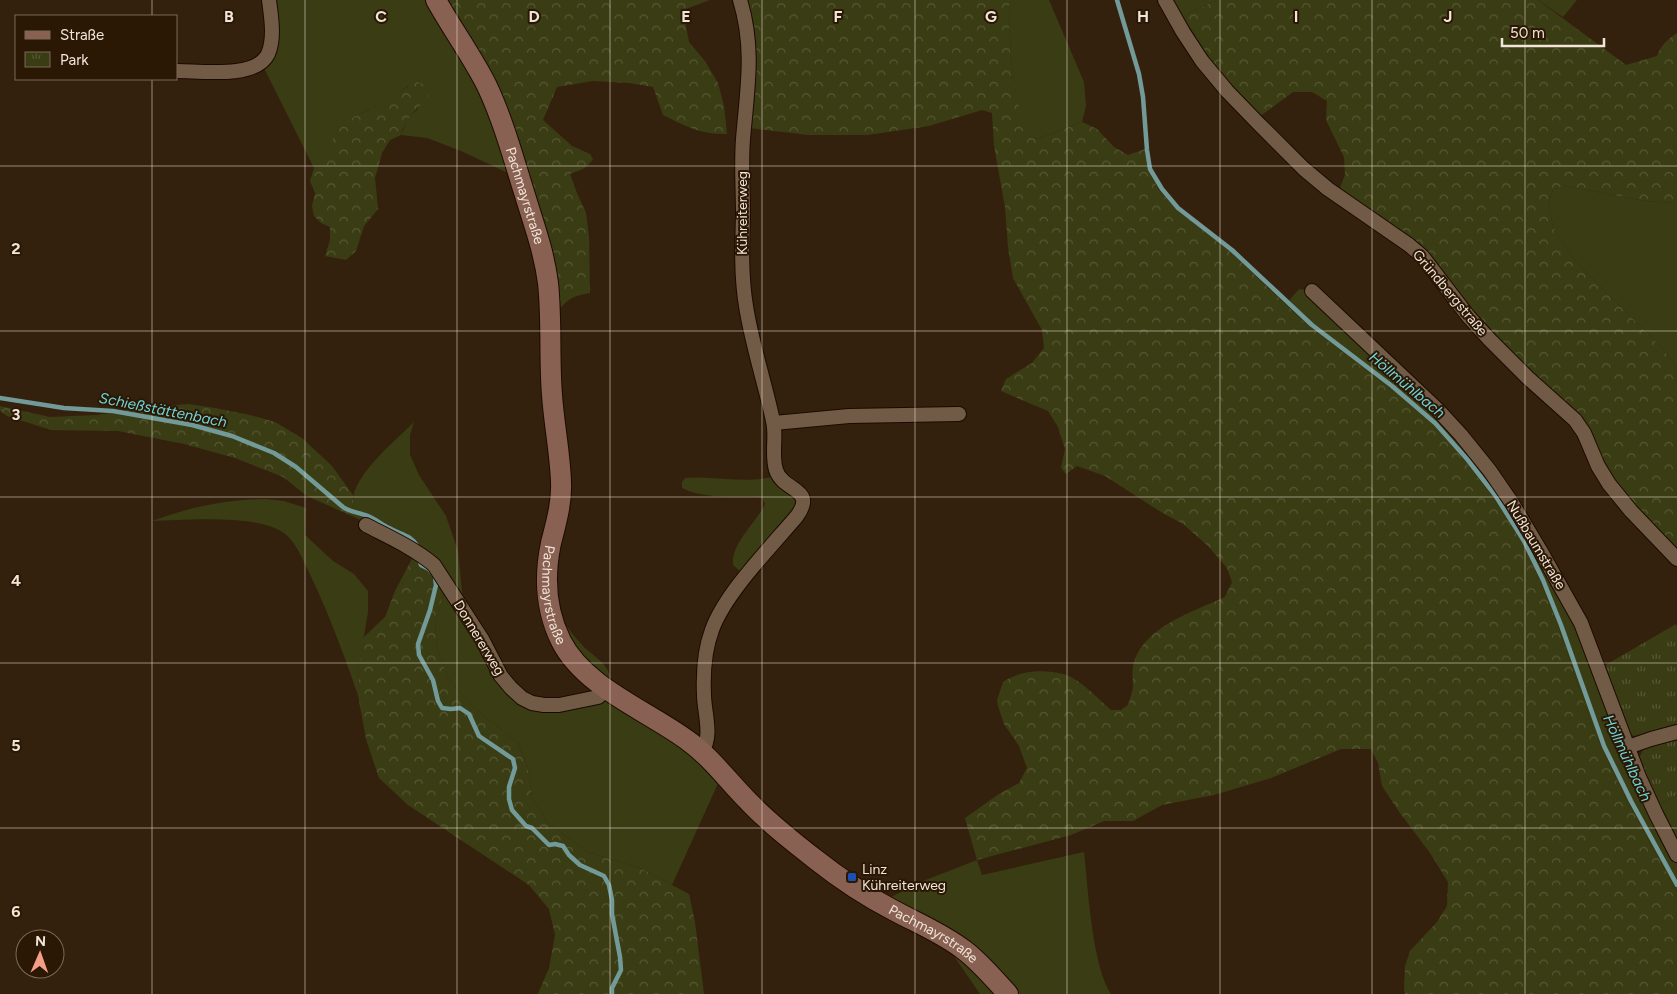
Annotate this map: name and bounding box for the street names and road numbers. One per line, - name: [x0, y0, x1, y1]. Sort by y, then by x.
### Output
- street label: Pachmayrstraße: [502, 145, 548, 246]
- street label: Kühreiterweg: [734, 171, 751, 255]
- street label: Gründbergstraße: [1409, 246, 1491, 340]
- street label: Nußbaumstraße: [1503, 497, 1569, 593]
- street label: Pachmayrstraße: [539, 544, 570, 648]
- street label: Donnererweg: [450, 597, 508, 679]
- street label: Pachmayrstraße: [886, 901, 982, 967]

